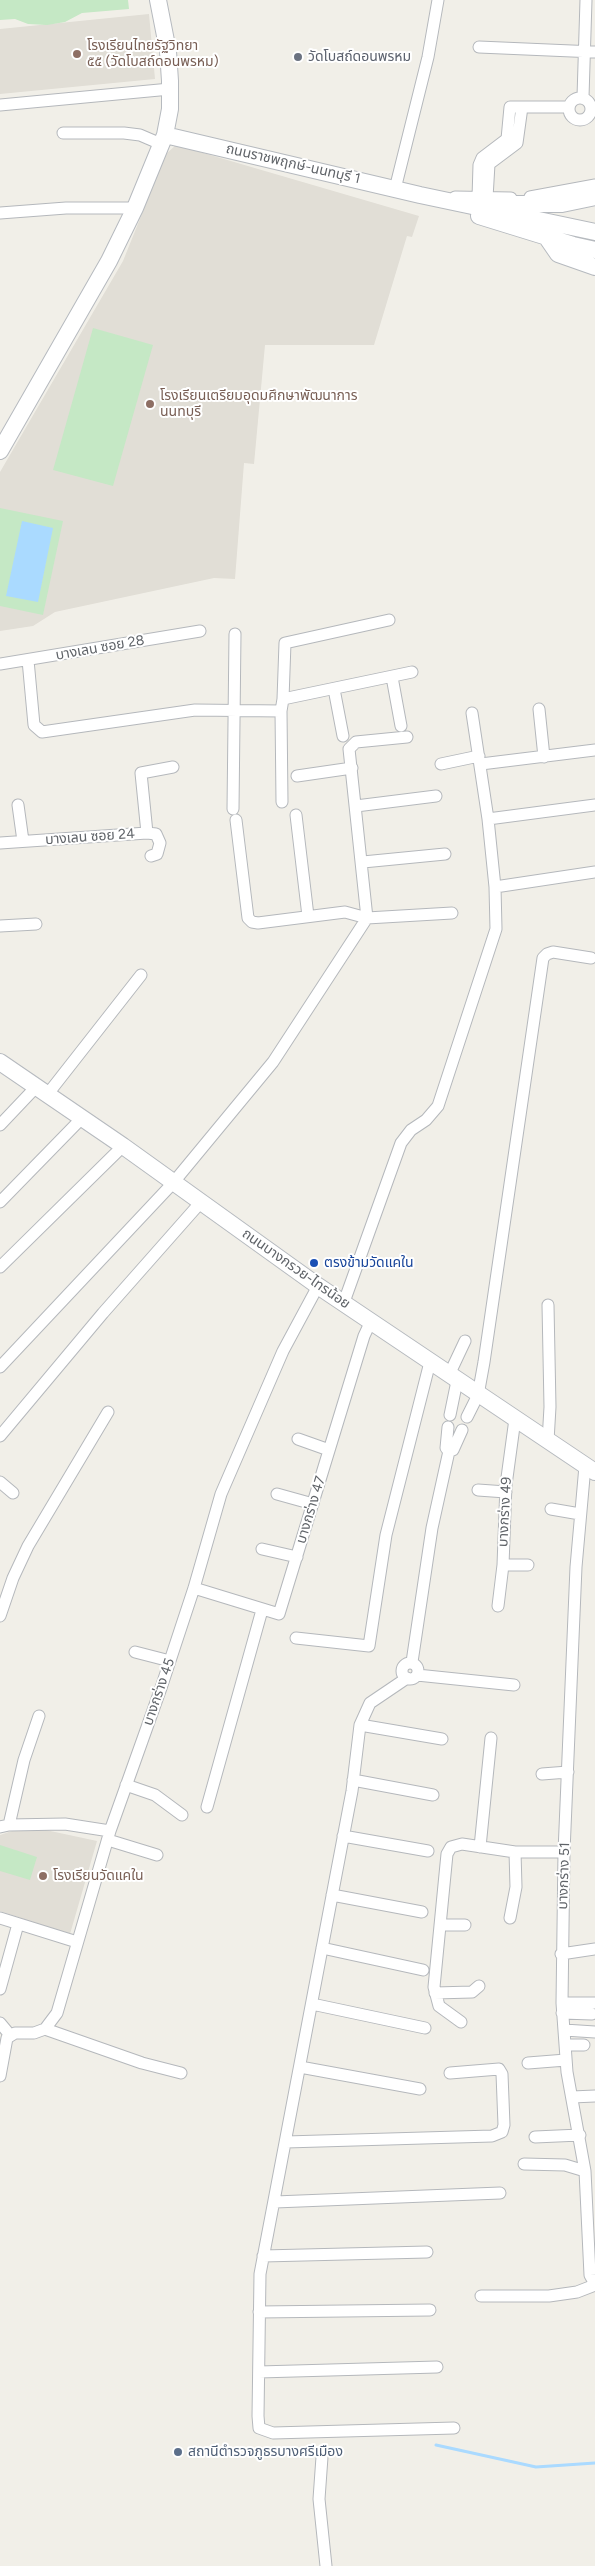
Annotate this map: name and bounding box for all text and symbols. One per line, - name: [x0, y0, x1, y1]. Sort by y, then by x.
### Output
- place label: โรงเรียนไทยรัฐวิทยา ๕๕ (วัดโบสถ์ดอนพรหม): [87, 38, 219, 70]
- marker: โรงเรียนไทยรัฐวิทยา ๕๕ (วัดโบสถ์ดอนพรหม): [71, 48, 83, 60]
- place label: วัดโบสถ์ดอนพรหม: [308, 49, 411, 65]
- marker: วัดโบสถ์ดอนพรหม: [292, 51, 304, 63]
- street label: ถนนราชพฤกษ์-นนทบุรี 1: [224, 140, 362, 188]
- place label: โรงเรียนเตรียมอุดมศึกษาพัฒนาการ นนทบุรี: [160, 388, 358, 421]
- marker: โรงเรียนเตรียมอุดมศึกษาพัฒนาการ นนทบุรี: [144, 398, 156, 410]
- street label: บางเลน ซอย 28: [54, 632, 146, 664]
- street label: บางเลน ซอย 24: [45, 825, 135, 849]
- street label: ถนนบางกรวย-ไทรน้อย: [239, 1225, 353, 1313]
- place label: ตรงข้ามวัดแคใน: [324, 1255, 414, 1271]
- marker: ตรงข้ามวัดแคใน: [308, 1257, 320, 1269]
- street label: บางกร่าง 47: [293, 1474, 329, 1546]
- street label: บางกร่าง 49: [495, 1477, 515, 1547]
- street label: บางกร่าง 45: [140, 1656, 178, 1728]
- street label: บางกร่าง 51: [554, 1842, 574, 1910]
- place label: โรงเรียนวัดแคใน: [53, 1868, 144, 1884]
- marker: โรงเรียนวัดแคใน: [37, 1870, 49, 1882]
- place label: สถานีตำรวจภูธรบางศรีเมือง: [188, 2444, 343, 2460]
- marker: สถานีตำรวจภูธรบางศรีเมือง: [172, 2446, 184, 2458]

